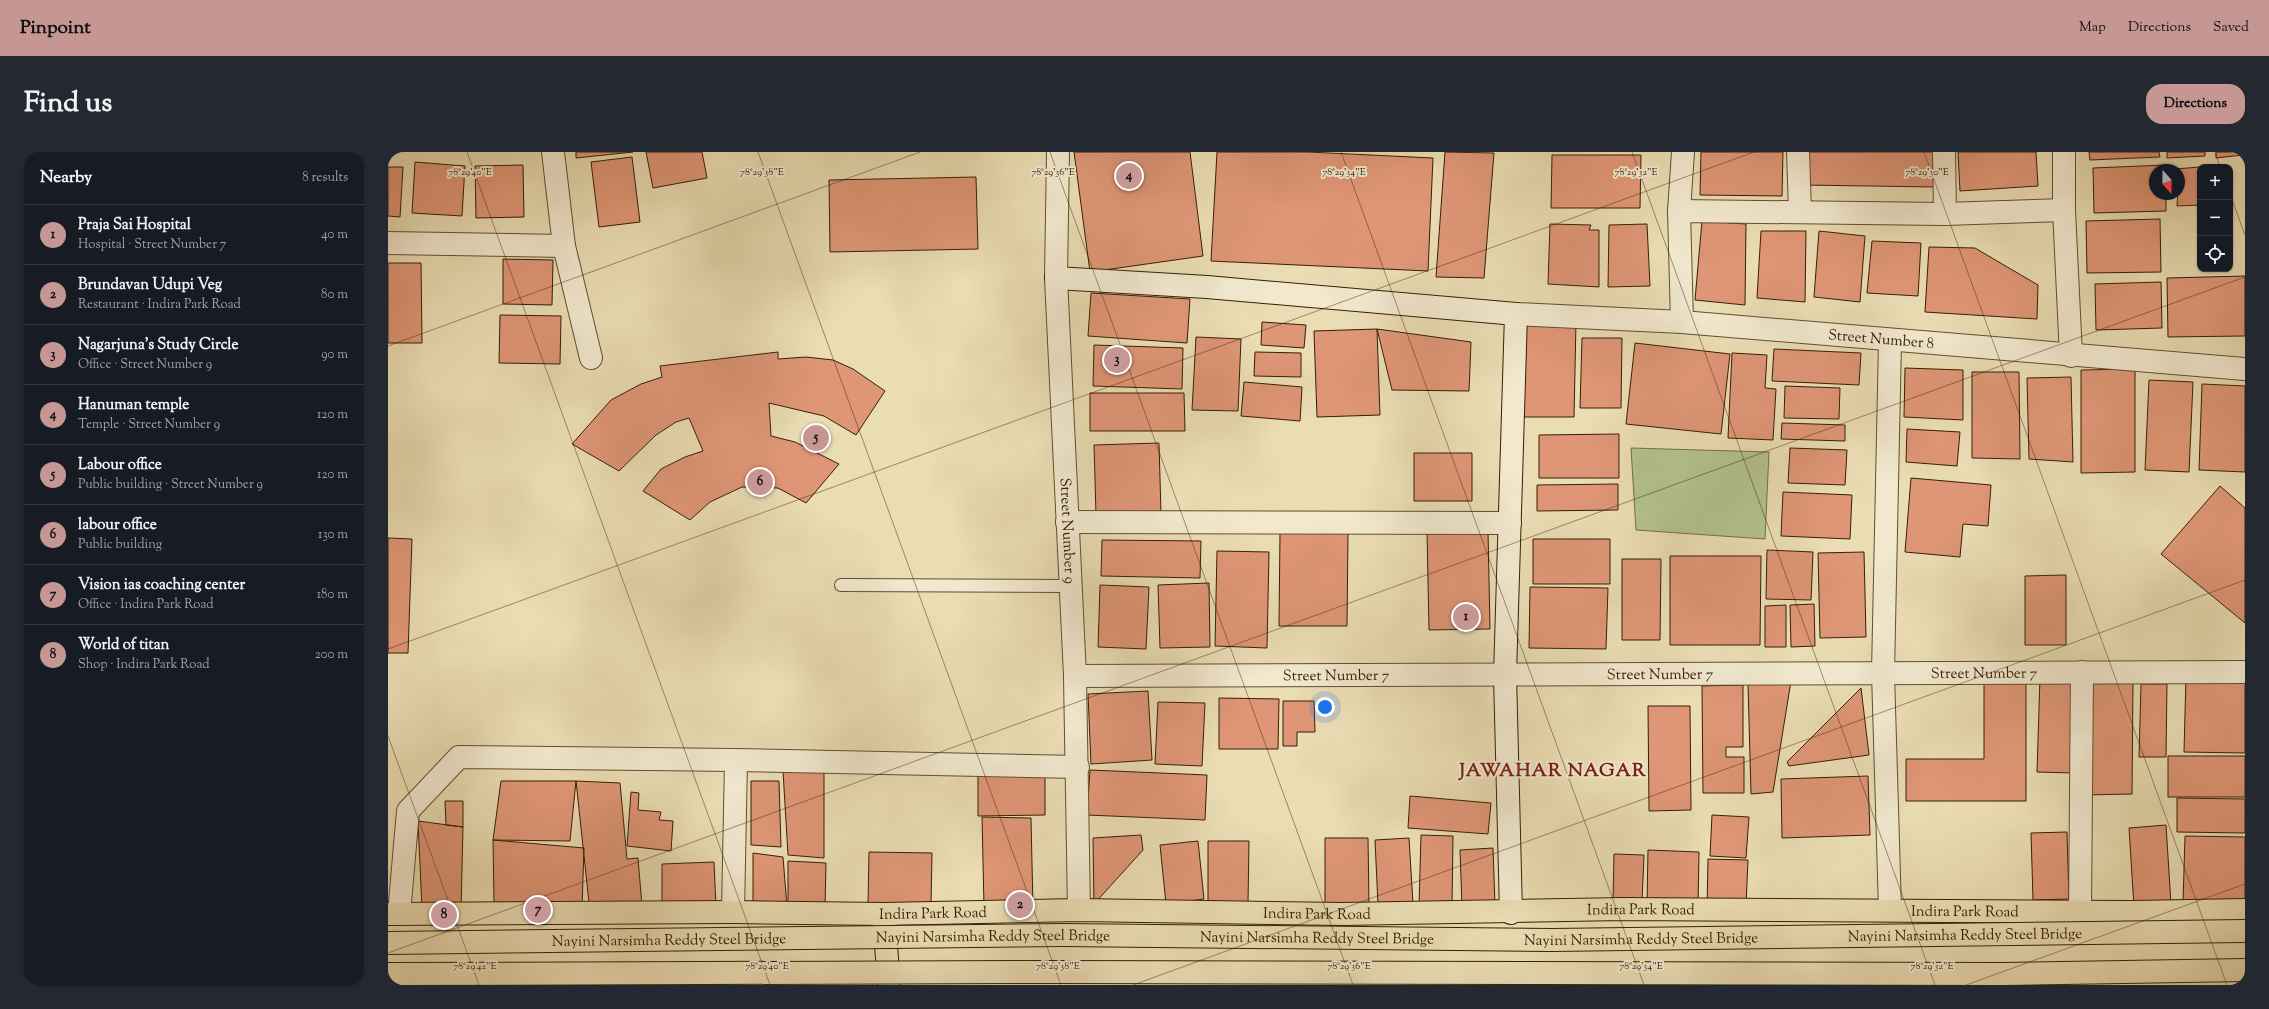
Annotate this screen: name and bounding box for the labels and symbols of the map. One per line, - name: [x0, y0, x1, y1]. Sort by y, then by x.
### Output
- pin: 4: [1116, 161, 1142, 191]
- north arrow: [2149, 164, 2185, 200]
- text: 78°29'40"E: [448, 165, 492, 180]
- text: 78°29'38"E: [740, 165, 784, 180]
- text: 78°29'36"E: [1031, 165, 1075, 180]
- text: 78°29'34"E: [1322, 165, 1366, 180]
- text: 78°29'32"E: [1614, 165, 1658, 180]
- text: 78°29'30"E: [1905, 165, 1949, 180]
- street label: Street Number 8: [1827, 325, 1935, 355]
- pin: 3: [1104, 345, 1130, 375]
- pin: 5: [803, 423, 829, 453]
- pin: 6: [747, 467, 773, 497]
- street label: Street Number 9: [1054, 477, 1080, 584]
- pin: 1: [1453, 602, 1479, 632]
- street label: Street Number 7: [1931, 664, 2038, 685]
- street label: Street Number 7: [1607, 665, 1714, 686]
- street label: Street Number 7: [1283, 666, 1390, 687]
- your location: [1315, 697, 1335, 717]
- district label: JAWAHAR NAGAR: [1457, 758, 1647, 785]
- pin: 2: [1007, 890, 1033, 920]
- pin: 7: [525, 895, 551, 925]
- pin: 8: [431, 900, 457, 930]
- street label: Indira Park Road: [1587, 900, 1695, 922]
- street label: Indira Park Road: [1911, 902, 2019, 923]
- street label: Indira Park Road: [879, 903, 988, 926]
- street label: Indira Park Road: [1263, 904, 1372, 926]
- street label: Nayini Narsimha Reddy Steel Bridge: [1848, 924, 2082, 948]
- street label: Nayini Narsimha Reddy Steel Bridge: [876, 926, 1110, 949]
- street label: Nayini Narsimha Reddy Steel Bridge: [1200, 927, 1434, 951]
- street label: Nayini Narsimha Reddy Steel Bridge: [1524, 928, 1758, 952]
- street label: Nayini Narsimha Reddy Steel Bridge: [552, 929, 786, 953]
- text: 78°29'42"E: [453, 959, 497, 974]
- text: 78°29'40"E: [745, 959, 789, 974]
- text: 78°29'38"E: [1036, 959, 1080, 974]
- text: 78°29'36"E: [1327, 959, 1371, 974]
- text: 78°29'34"E: [1619, 959, 1663, 974]
- text: 78°29'32"E: [1910, 959, 1954, 974]

